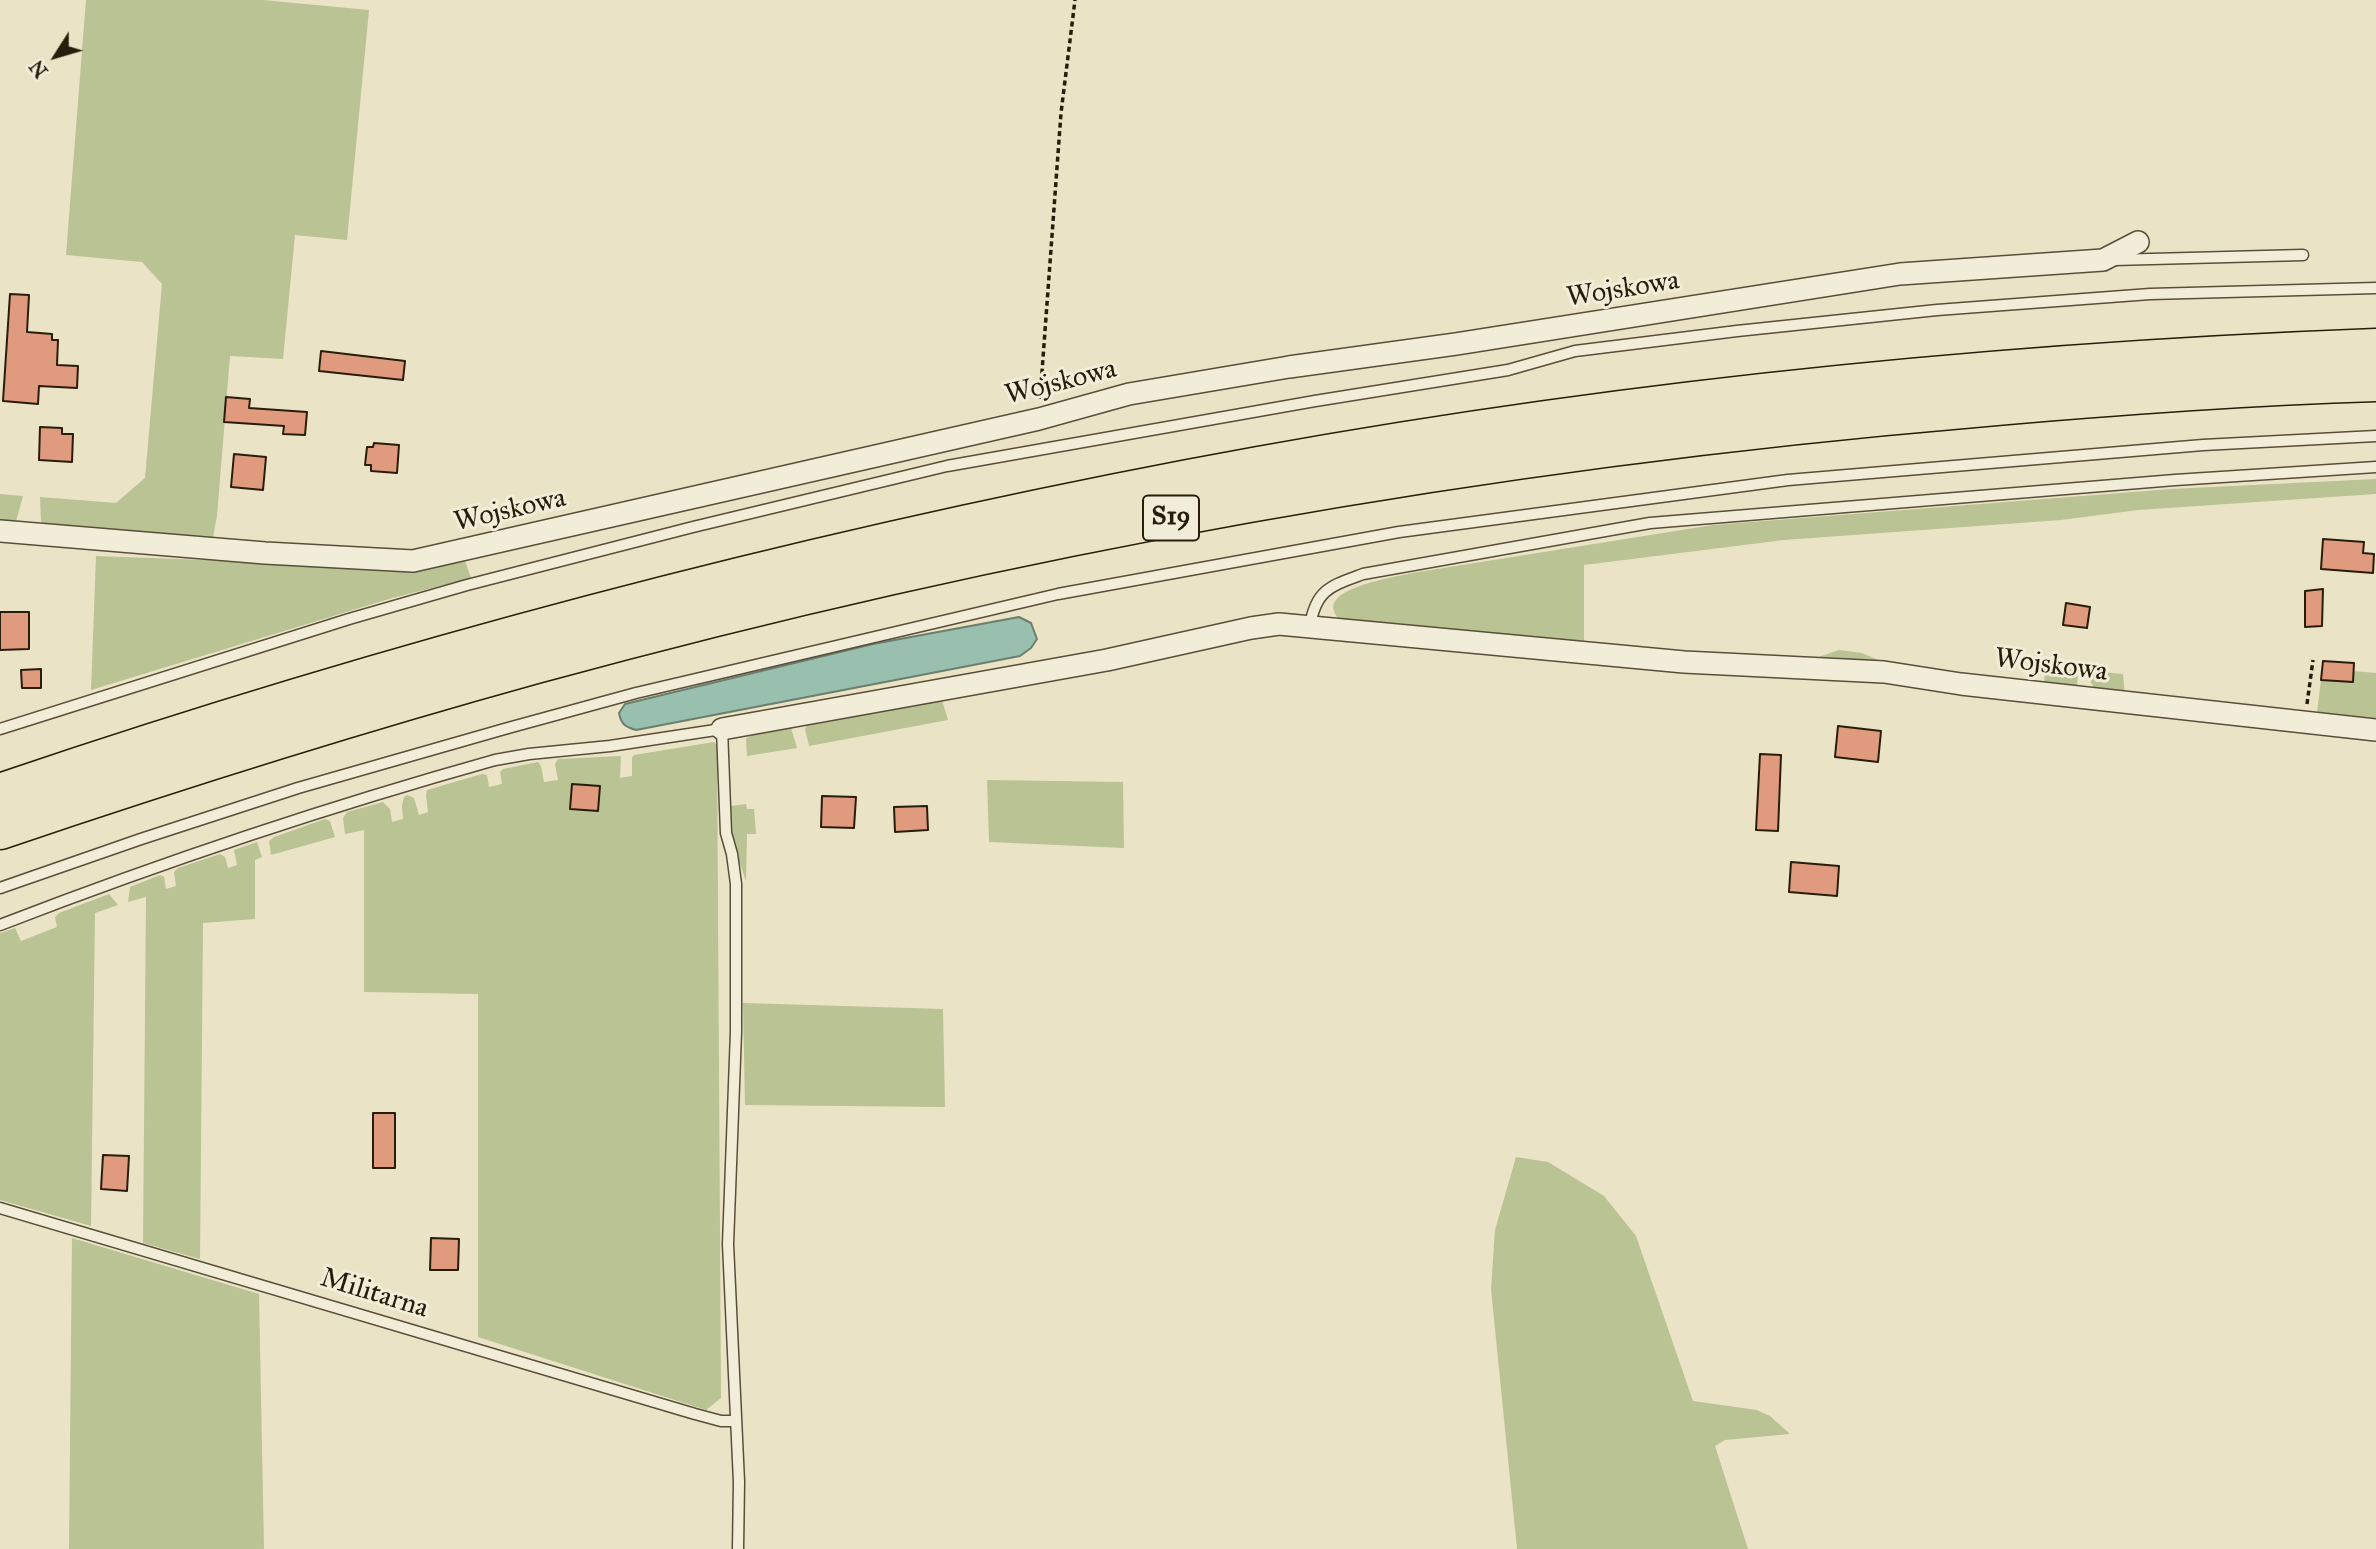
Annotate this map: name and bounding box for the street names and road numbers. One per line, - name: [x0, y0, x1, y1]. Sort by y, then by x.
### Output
- street label: Wojskowa: [1564, 265, 1682, 315]
- street label: Wojskowa: [1002, 353, 1120, 413]
- street label: Wojskowa: [451, 482, 569, 540]
- road number: S19: [1143, 496, 1199, 540]
- street label: Wojskowa: [1993, 642, 2109, 690]
- street label: Militarna: [316, 1262, 432, 1326]

